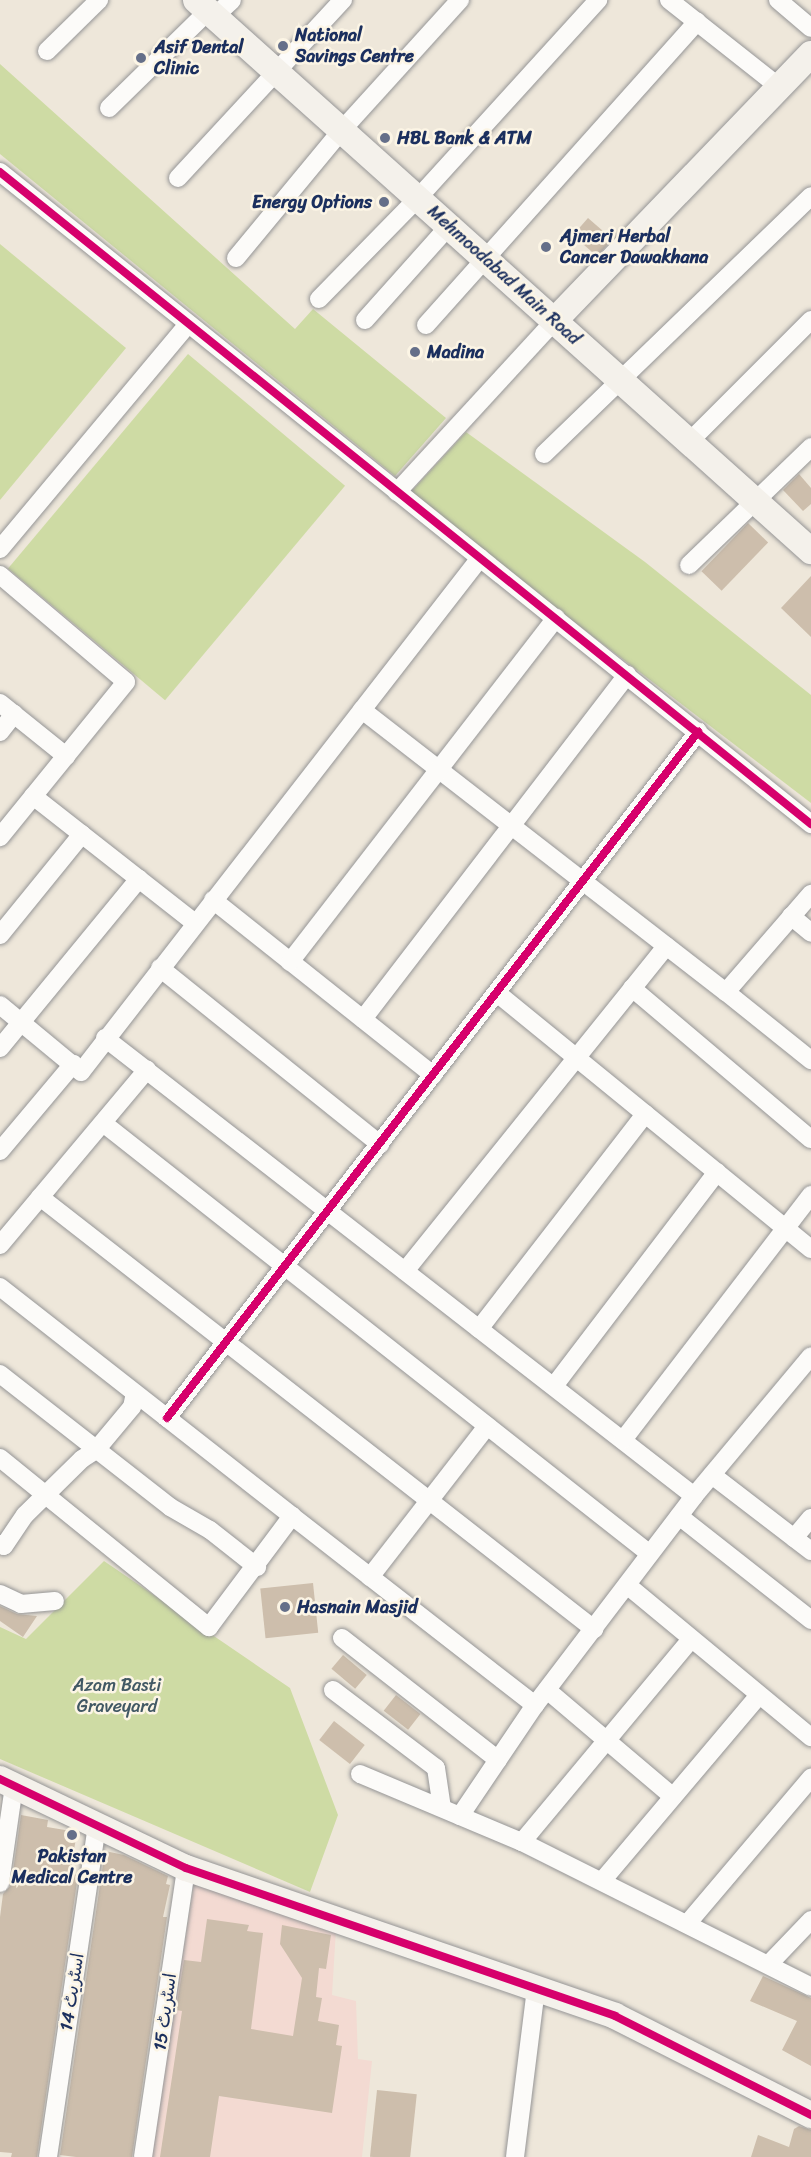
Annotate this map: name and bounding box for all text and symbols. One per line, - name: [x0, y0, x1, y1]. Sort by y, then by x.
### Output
- place label: National Savings Centre: [295, 25, 415, 68]
- place label: Asif Dental Clinic: [154, 37, 243, 80]
- marker: National Savings Centre: [276, 39, 290, 53]
- marker: Asif Dental Clinic: [132, 49, 150, 67]
- place label: HBL Bank & ATM: [397, 127, 532, 149]
- marker: HBL Bank & ATM: [378, 131, 392, 145]
- place label: Energy Options: [251, 191, 372, 213]
- marker: Energy Options: [377, 195, 391, 209]
- street label: Mehmoodabad Main Road: [423, 201, 585, 349]
- place label: Ajmeri Herbal Cancer Dawakhana: [560, 226, 708, 268]
- marker: Ajmeri Herbal Cancer Dawakhana: [537, 238, 555, 256]
- place label: Madina: [427, 341, 484, 363]
- marker: Madina: [408, 345, 422, 359]
- place label: Hasnain Masjid: [297, 1596, 418, 1618]
- marker: Hasnain Masjid: [278, 1600, 292, 1614]
- park label: Azam Basti Graveyard: [72, 1675, 162, 1718]
- marker: Pakistan Medical Centre: [63, 1826, 81, 1844]
- place label: Pakistan Medical Centre: [12, 1846, 132, 1888]
- street label: اسٹریٹ 14: [55, 1952, 89, 2032]
- street label: اسٹریٹ 15: [149, 1972, 181, 2052]

